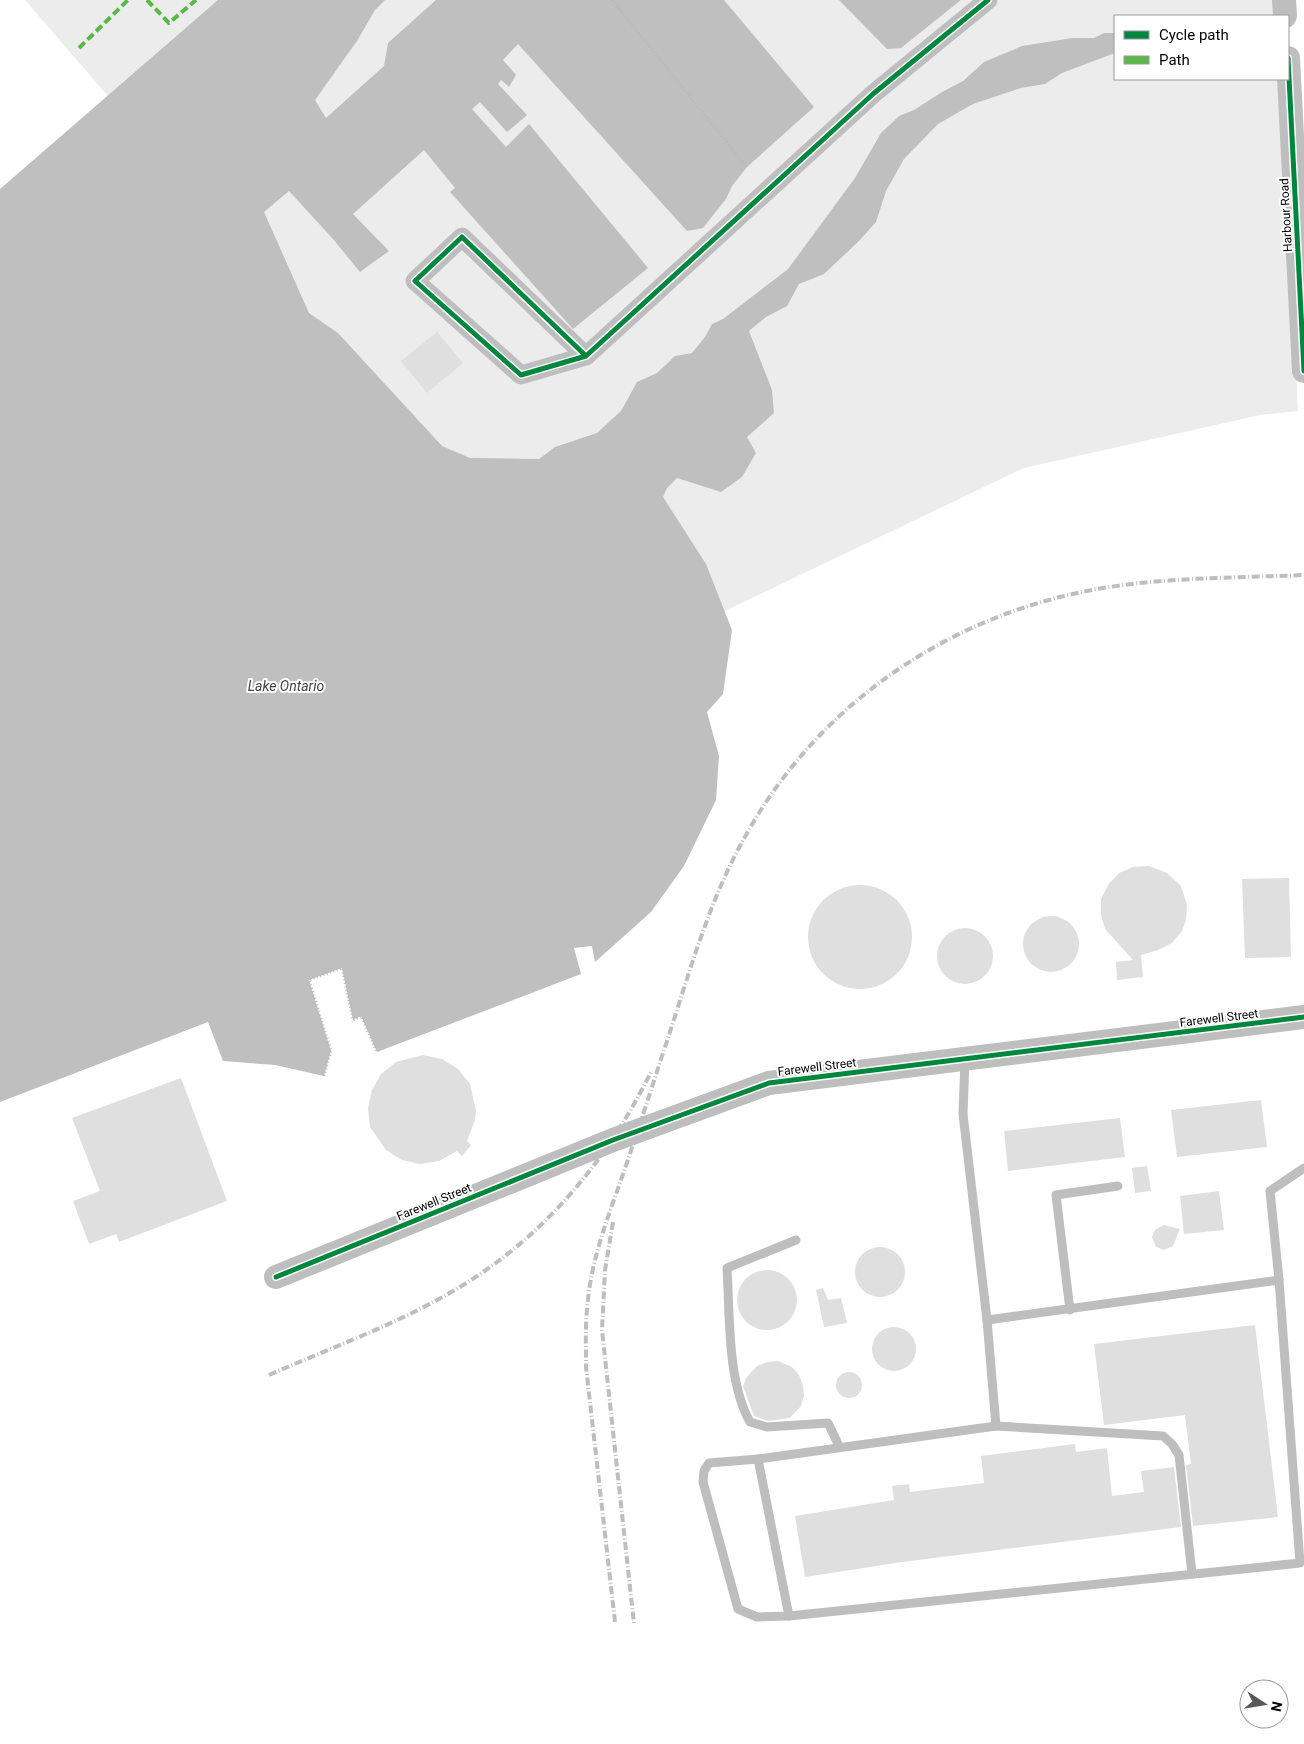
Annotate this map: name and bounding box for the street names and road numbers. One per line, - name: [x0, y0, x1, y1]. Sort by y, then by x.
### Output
- street label: Harbour Road: [1277, 178, 1295, 252]
- street label: Farewell Street: [1179, 1006, 1259, 1030]
- street label: Farewell Street: [777, 1055, 857, 1079]
- street label: Farewell Street: [395, 1181, 473, 1223]

